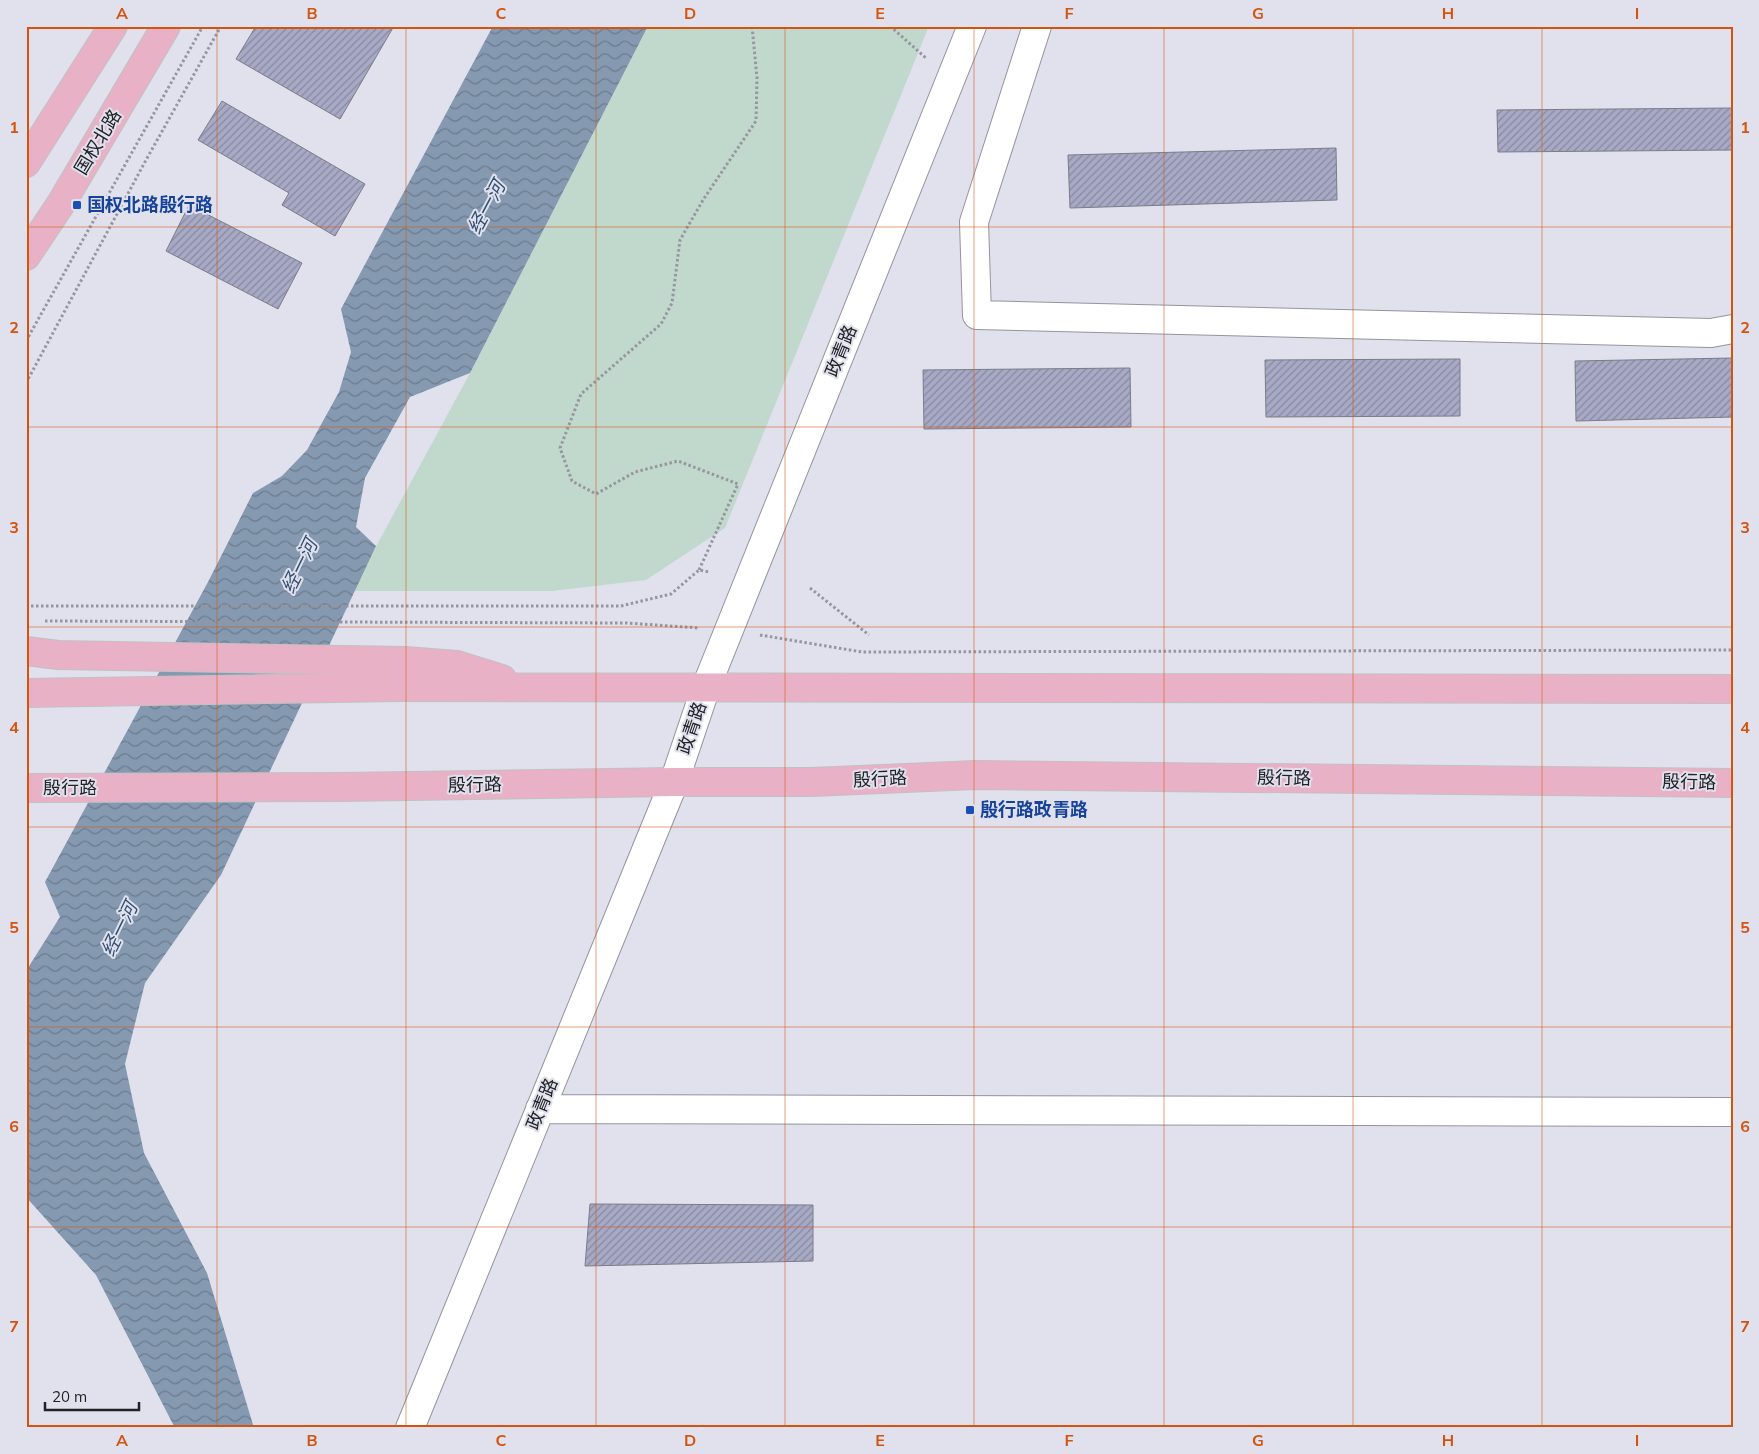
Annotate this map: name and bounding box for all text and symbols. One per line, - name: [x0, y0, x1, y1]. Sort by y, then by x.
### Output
- text: A: [116, 3, 128, 23]
- text: B: [306, 3, 318, 23]
- text: C: [496, 3, 507, 23]
- text: D: [684, 3, 696, 23]
- text: E: [875, 3, 885, 23]
- text: F: [1064, 3, 1074, 23]
- text: G: [1252, 3, 1264, 23]
- text: H: [1442, 3, 1454, 23]
- text: I: [1635, 3, 1639, 23]
- street label: 国权北路: [69, 105, 126, 179]
- text: 1: [9, 117, 19, 137]
- text: 1: [1740, 117, 1750, 137]
- water label: 经一河: [462, 173, 512, 238]
- place label: 国权北路殷行路: [87, 193, 213, 216]
- marker: 国权北路殷行路: [71, 199, 83, 211]
- text: 2: [9, 317, 19, 337]
- text: 2: [1740, 317, 1750, 337]
- street label: 政青路: [820, 321, 861, 380]
- text: 3: [9, 517, 19, 537]
- text: 3: [1740, 517, 1750, 537]
- water label: 经一河: [276, 532, 324, 597]
- street label: 政青路: [672, 699, 711, 757]
- text: 4: [9, 717, 19, 737]
- text: 4: [1740, 717, 1750, 737]
- street label: 殷行路: [852, 766, 908, 791]
- street label: 殷行路: [1257, 766, 1311, 789]
- street label: 殷行路: [1662, 770, 1716, 793]
- street label: 殷行路: [448, 773, 502, 796]
- street label: 殷行路: [43, 776, 97, 799]
- place label: 殷行路政青路: [980, 798, 1088, 821]
- marker: 殷行路政青路: [964, 804, 976, 816]
- water label: 经一河: [96, 895, 144, 960]
- text: 5: [9, 917, 19, 937]
- text: 5: [1740, 917, 1750, 937]
- street label: 政青路: [521, 1074, 562, 1133]
- text: 6: [9, 1116, 19, 1136]
- text: 6: [1740, 1116, 1750, 1136]
- text: 7: [9, 1316, 19, 1336]
- text: 7: [1740, 1316, 1750, 1336]
- scale bar: [45, 1379, 139, 1411]
- text: 20 m: [52, 1387, 87, 1406]
- text: A: [116, 1430, 128, 1450]
- text: B: [306, 1430, 318, 1450]
- text: C: [496, 1430, 507, 1450]
- text: D: [684, 1430, 696, 1450]
- text: E: [875, 1430, 885, 1450]
- text: F: [1064, 1430, 1074, 1450]
- text: G: [1252, 1430, 1264, 1450]
- text: H: [1442, 1430, 1454, 1450]
- text: I: [1635, 1430, 1639, 1450]

